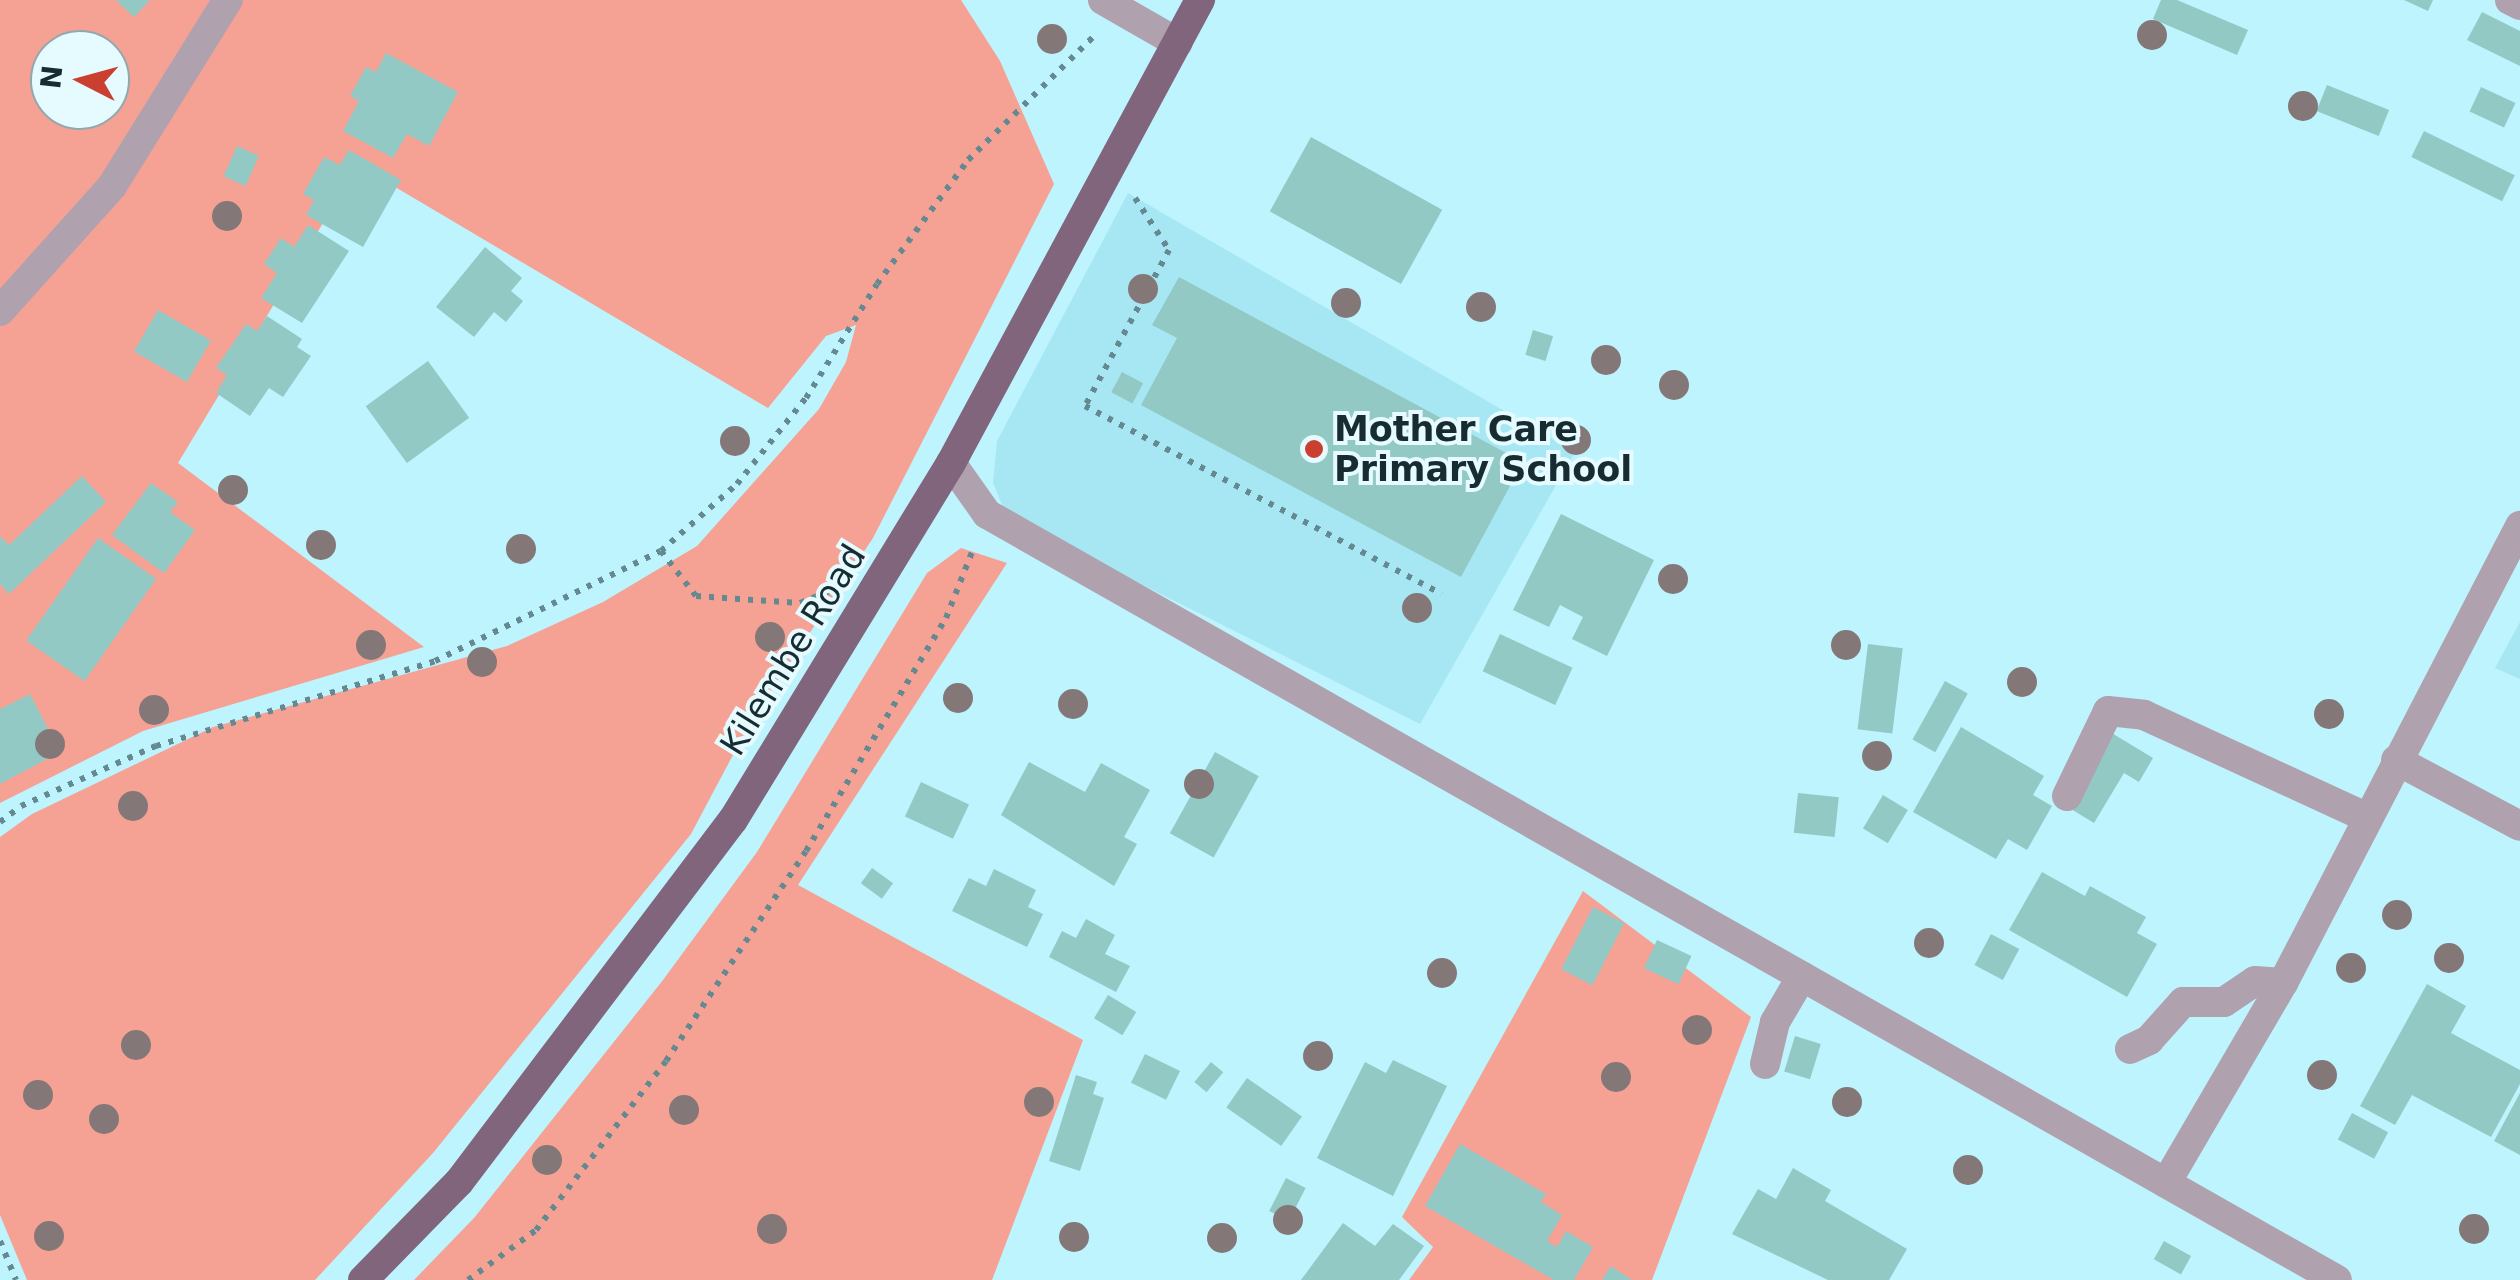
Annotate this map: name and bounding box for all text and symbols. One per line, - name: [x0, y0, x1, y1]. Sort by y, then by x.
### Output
- north arrow: [30, 30, 130, 130]
- text: N: [34, 64, 69, 90]
- place label: Mother Care Primary School: [1334, 408, 1632, 490]
- marker: Mother Care Primary School: [1303, 438, 1325, 460]
- street label: Kilembe Road: [711, 537, 875, 763]

